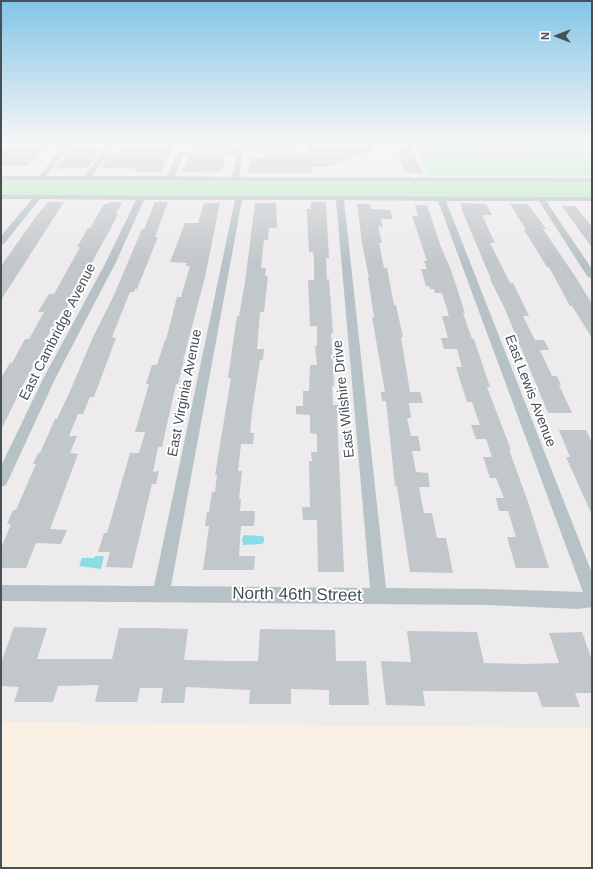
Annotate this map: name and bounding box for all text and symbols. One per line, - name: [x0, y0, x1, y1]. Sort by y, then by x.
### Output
- north arrow: [537, 16, 577, 56]
- text: N: [539, 32, 551, 40]
- street label: East Cambridge Avenue: [16, 261, 100, 403]
- street label: East Virginia Avenue: [164, 328, 206, 458]
- street label: East Lewis Avenue: [501, 333, 559, 449]
- street label: East Wilshire Drive: [329, 339, 359, 459]
- street label: North 46th Street: [232, 584, 362, 606]

